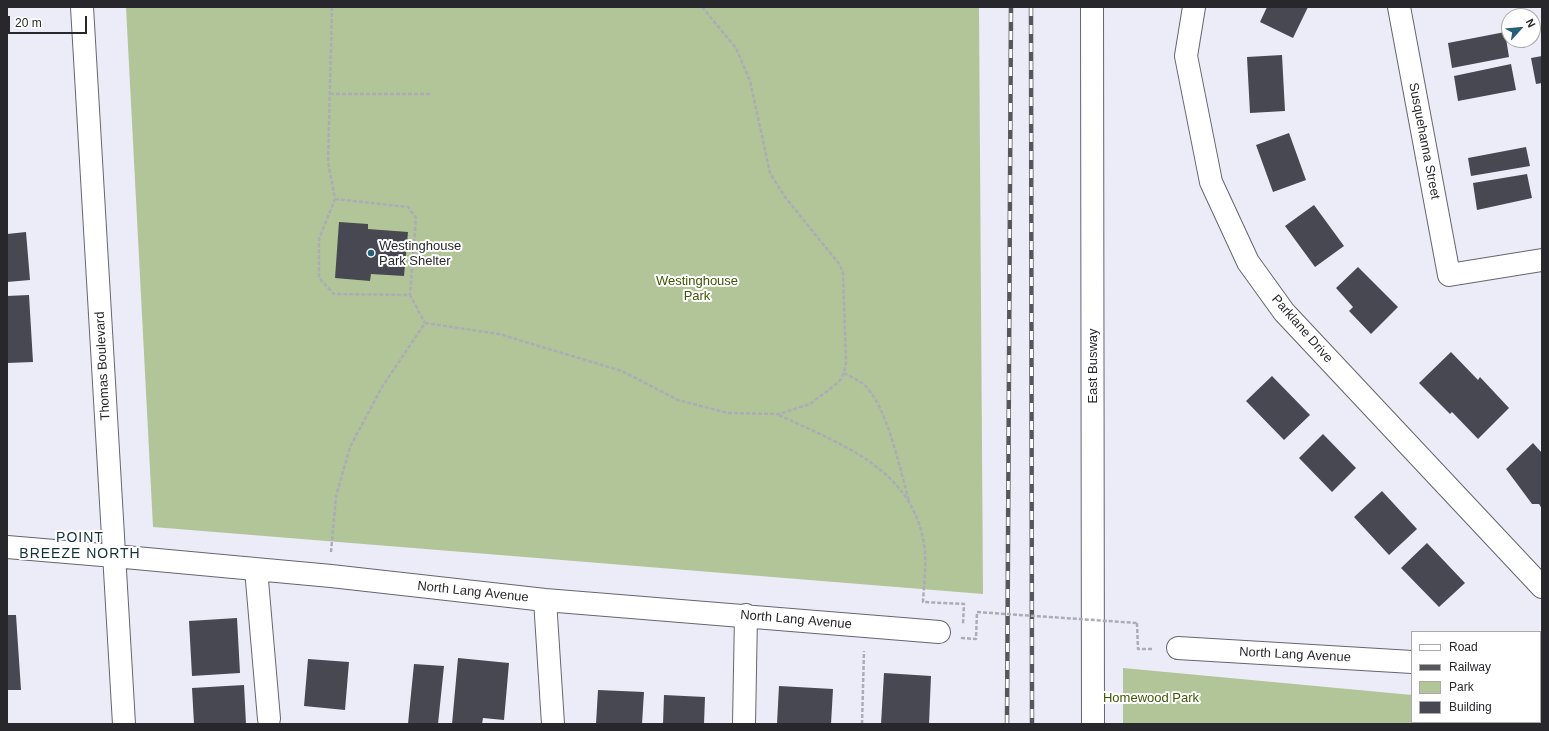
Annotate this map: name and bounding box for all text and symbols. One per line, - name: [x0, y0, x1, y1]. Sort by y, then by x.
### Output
- scale bar: [10, 8, 89, 34]
- north arrow: [1501, 8, 1541, 48]
- text: 20 m: [15, 16, 42, 30]
- text: N: [1524, 17, 1538, 29]
- street label: Susquehanna Street: [1405, 81, 1443, 201]
- place label: Westinghouse Park Shelter: [379, 238, 461, 269]
- marker: Westinghouse Park Shelter: [366, 248, 376, 258]
- park label: Westinghouse Park: [656, 273, 738, 304]
- street label: Parklane Drive: [1268, 292, 1336, 366]
- street label: Thomas Boulevard: [92, 311, 114, 421]
- street label: East Busway: [1085, 328, 1101, 404]
- district label: POINT BREEZE NORTH: [19, 530, 141, 562]
- street label: North Lang Avenue: [417, 578, 529, 606]
- street label: North Lang Avenue: [740, 607, 852, 633]
- legend: [1411, 631, 1541, 723]
- text: Road: [1449, 640, 1478, 654]
- street label: North Lang Avenue: [1239, 644, 1351, 666]
- text: Railway: [1449, 660, 1491, 674]
- text: Park: [1449, 680, 1474, 694]
- park label: Homewood Park: [1103, 690, 1199, 706]
- text: Building: [1449, 700, 1492, 714]

